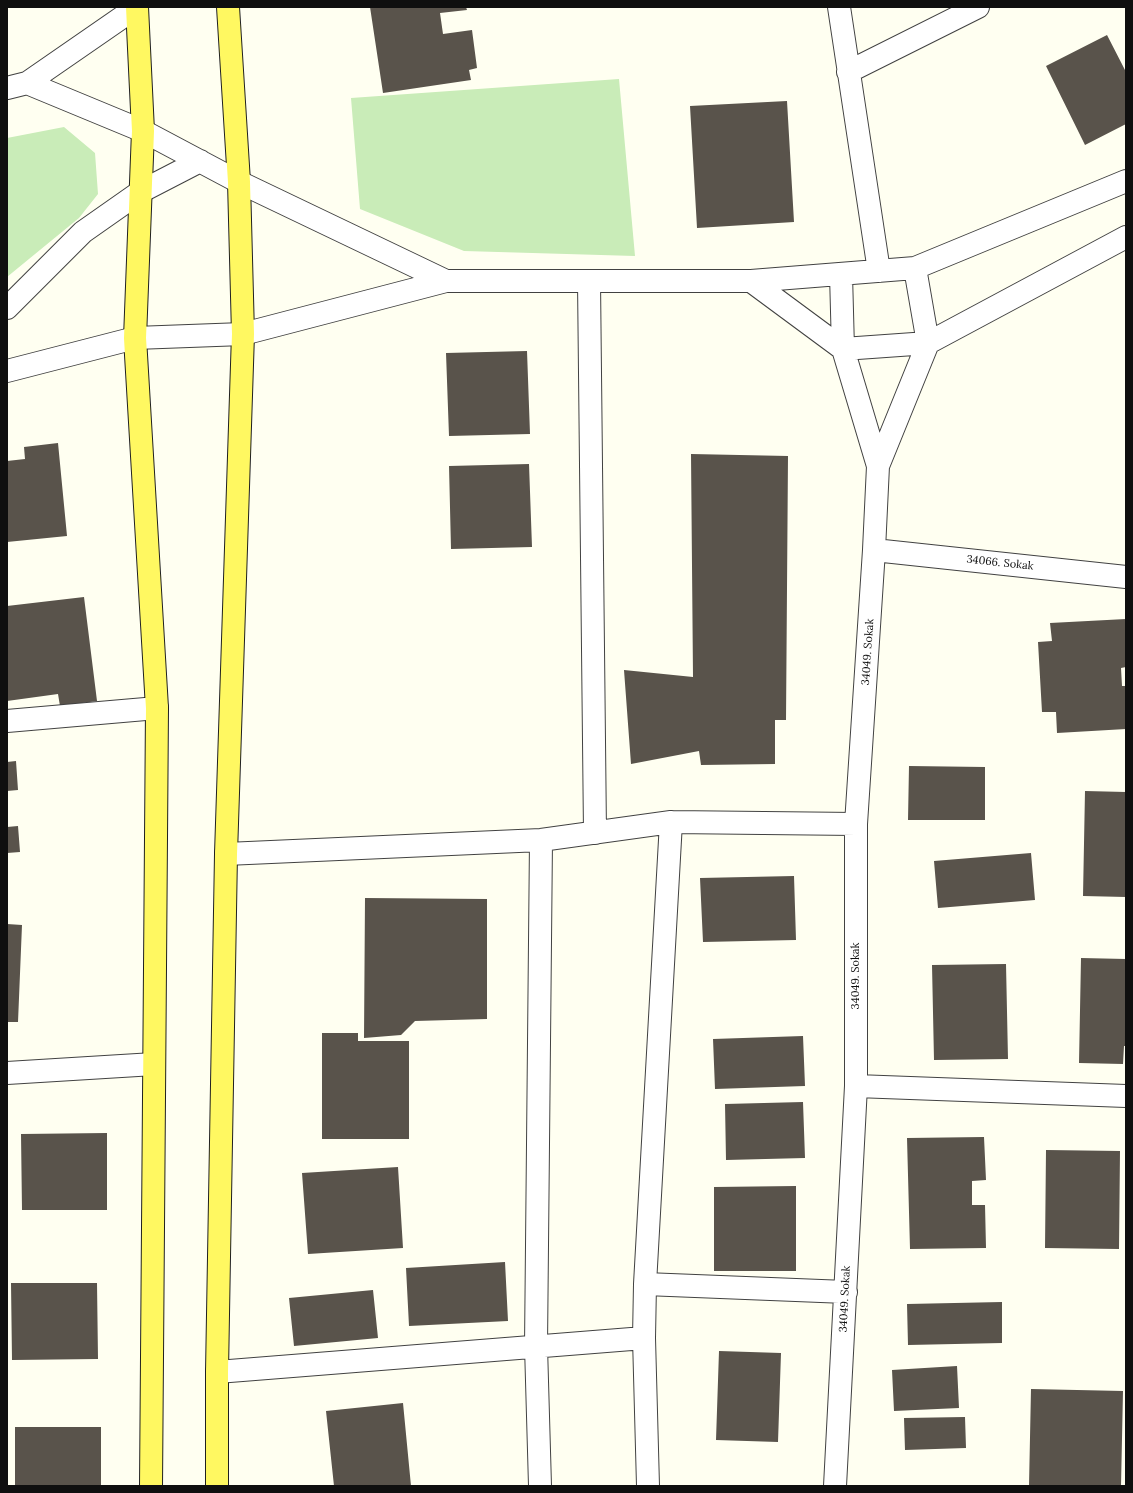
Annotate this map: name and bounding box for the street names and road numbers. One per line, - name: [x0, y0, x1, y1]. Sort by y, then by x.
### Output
- street label: 34066. Sokak: [966, 553, 1034, 573]
- street label: 34049. Sokak: [859, 618, 877, 686]
- street label: 34049. Sokak: [849, 943, 863, 1009]
- street label: 34049. Sokak: [837, 1265, 853, 1333]

